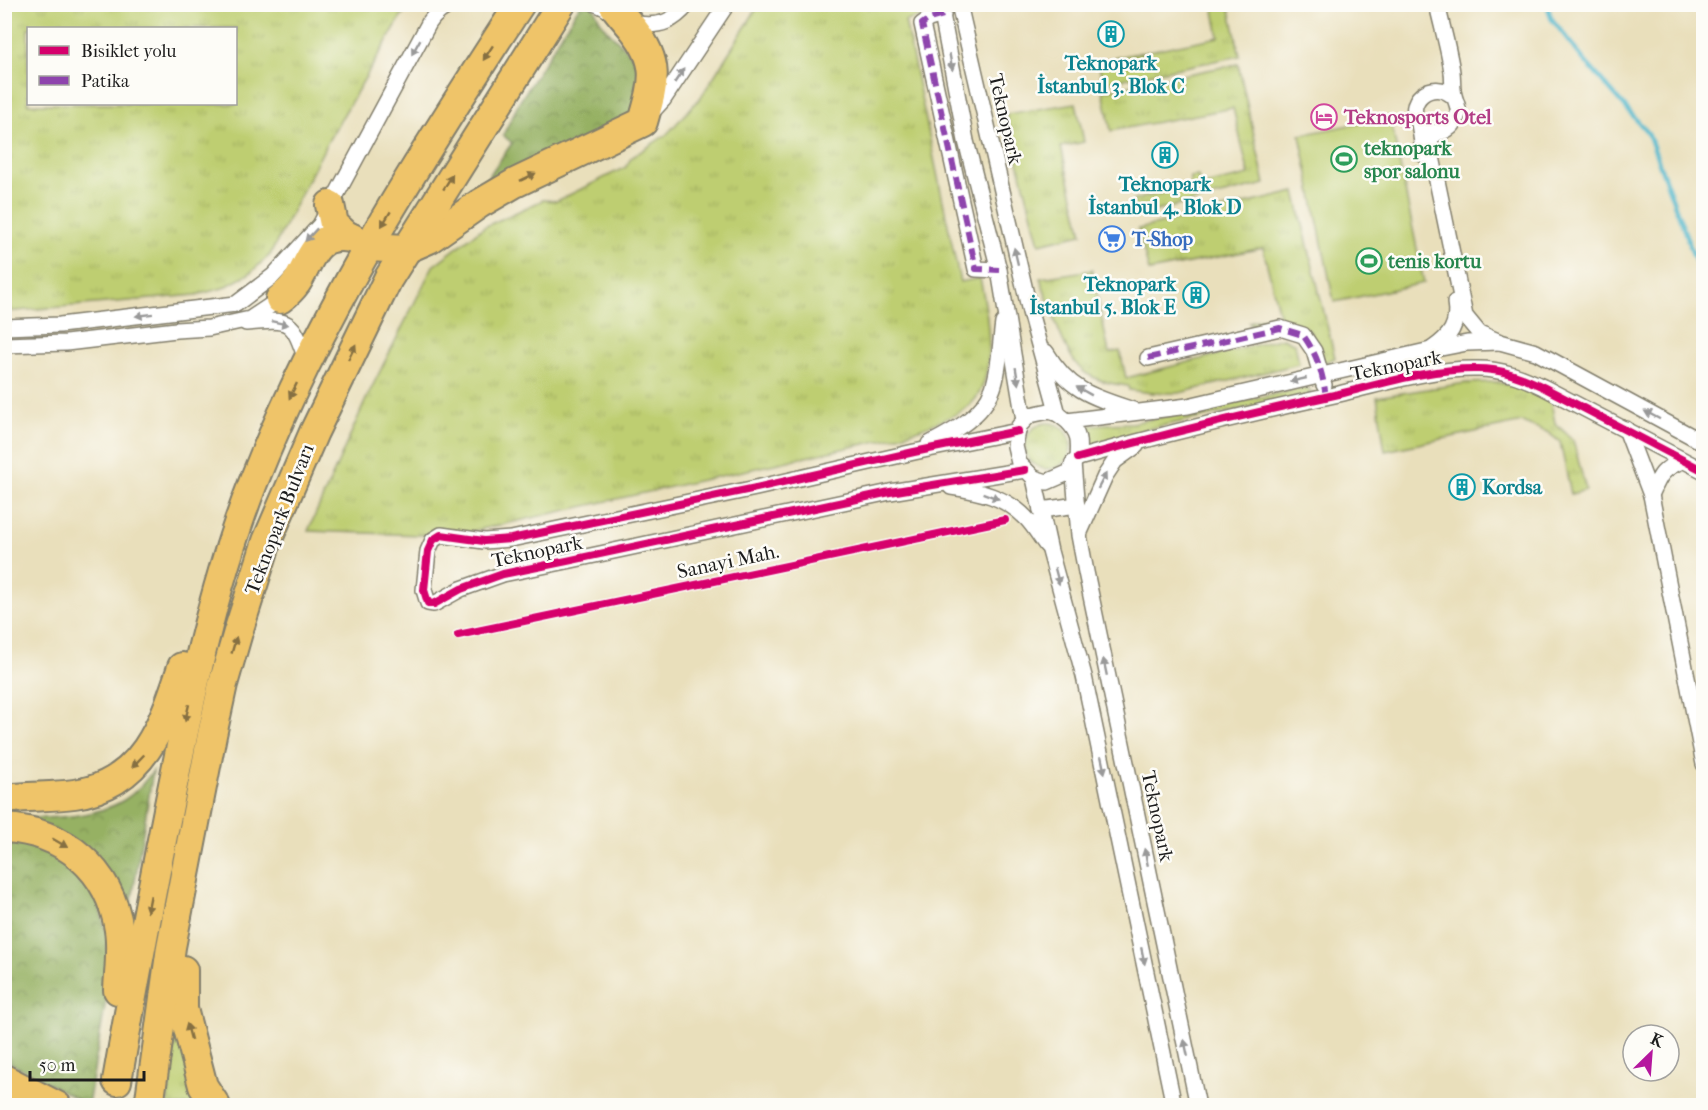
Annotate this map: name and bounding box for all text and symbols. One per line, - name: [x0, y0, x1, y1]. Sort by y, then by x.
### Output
- building icon: Teknopark İstanbul 3. Blok C: [1096, 19, 1126, 49]
- legend: [27, 27, 237, 105]
- one-way arrow: [411, 38, 421, 55]
- text: Bisiklet yolu: [81, 41, 177, 62]
- one-way arrow: [482, 45, 494, 61]
- place label: Teknopark İstanbul 3. Blok C: [1037, 52, 1185, 98]
- one-way arrow: [947, 53, 956, 72]
- one-way arrow: [673, 68, 684, 84]
- text: Patika: [81, 71, 130, 92]
- street label: Teknopark: [984, 72, 1027, 167]
- hotel icon: Teknosports Otel: [1309, 102, 1339, 132]
- place label: Teknosports Otel: [1343, 106, 1492, 129]
- place label: teknopark spor salonu: [1363, 137, 1460, 183]
- building icon: Teknopark İstanbul 4. Blok D: [1150, 140, 1180, 170]
- sports icon: teknopark spor salonu: [1329, 144, 1359, 174]
- one-way arrow: [520, 173, 537, 182]
- place label: Teknopark İstanbul 4. Blok D: [1088, 173, 1242, 220]
- one-way arrow: [443, 174, 454, 190]
- one-way arrow: [380, 211, 391, 227]
- supermarket icon: T-Shop: [1097, 224, 1127, 254]
- one-way arrow: [305, 227, 318, 242]
- place label: T-Shop: [1131, 228, 1193, 251]
- sports icon: tenis kortu: [1354, 246, 1384, 276]
- one-way arrow: [1011, 247, 1021, 265]
- place label: tenis kortu: [1387, 250, 1482, 273]
- place label: Teknopark İstanbul 5. Blok E: [1029, 273, 1177, 319]
- building icon: Teknopark İstanbul 5. Blok E: [1181, 280, 1211, 310]
- one-way arrow: [135, 310, 154, 320]
- one-way arrow: [271, 319, 290, 328]
- one-way arrow: [348, 343, 357, 360]
- street label: Teknopark: [1349, 345, 1444, 386]
- one-way arrow: [1012, 367, 1021, 386]
- one-way arrow: [1289, 376, 1307, 386]
- one-way arrow: [289, 382, 299, 400]
- one-way arrow: [1075, 386, 1092, 396]
- one-way arrow: [1643, 410, 1660, 420]
- street label: Teknopark Bulvarı: [240, 440, 319, 598]
- one-way arrow: [1097, 472, 1107, 490]
- building icon: Kordsa: [1447, 472, 1477, 502]
- place label: Kordsa: [1482, 476, 1543, 499]
- one-way arrow: [982, 491, 1000, 501]
- street label: Teknopark: [490, 530, 585, 572]
- street label: Sanayi Mah.: [675, 539, 781, 583]
- one-way arrow: [1053, 567, 1062, 585]
- one-way arrow: [230, 636, 239, 654]
- one-way arrow: [1100, 657, 1110, 676]
- one-way arrow: [182, 704, 191, 723]
- one-way arrow: [131, 753, 145, 767]
- one-way arrow: [1099, 756, 1108, 775]
- street label: Teknopark: [1137, 769, 1179, 864]
- one-way arrow: [52, 838, 69, 848]
- one-way arrow: [1141, 848, 1150, 867]
- one-way arrow: [144, 895, 153, 914]
- one-way arrow: [1139, 947, 1148, 966]
- one-way arrow: [183, 1023, 193, 1041]
- north arrow: [1621, 1023, 1681, 1083]
- text: K: [1648, 1029, 1668, 1052]
- one-way arrow: [1181, 1039, 1191, 1057]
- scale bar: [30, 1044, 144, 1082]
- text: 50 m: [39, 1055, 76, 1076]

